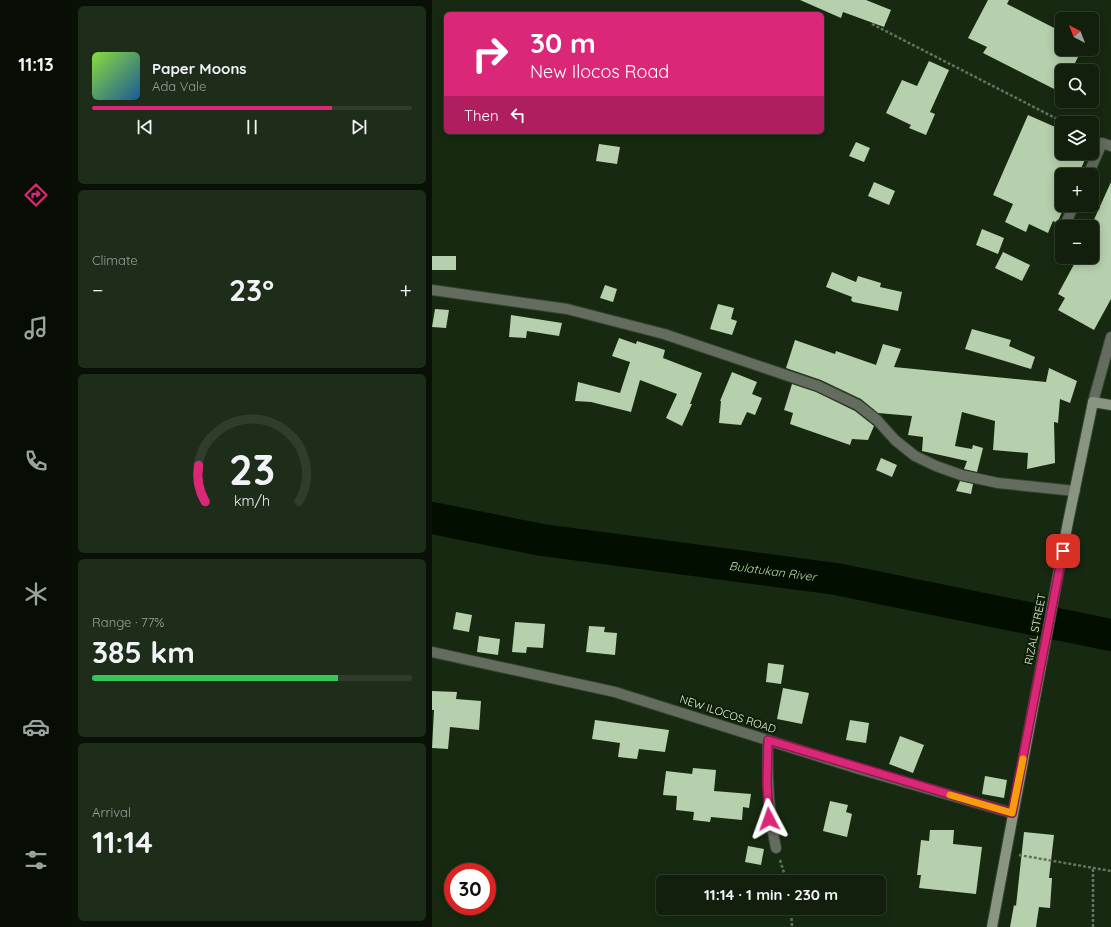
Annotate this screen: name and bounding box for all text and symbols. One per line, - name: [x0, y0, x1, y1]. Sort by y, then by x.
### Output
- north arrow: [1055, 12, 1099, 56]
- map controls: [1055, 12, 1099, 264]
- text: 30 m: [530, 25, 596, 60]
- icon: right: [464, 28, 516, 80]
- text: 11:13: [18, 53, 54, 76]
- text: Paper Moons: [152, 59, 247, 78]
- text: New Ilocos Road: [530, 60, 669, 83]
- button: search: [1055, 64, 1099, 108]
- text: Ada Vale: [152, 78, 206, 94]
- icon: left: [507, 104, 529, 126]
- text: Then: [464, 106, 499, 125]
- icon: previous: [134, 116, 156, 138]
- icon: pause: [241, 116, 263, 138]
- icon: next: [348, 116, 370, 138]
- button: layers: [1055, 116, 1099, 160]
- button: +: [1055, 168, 1099, 212]
- icon: directions: [22, 181, 50, 209]
- button: −: [1055, 220, 1099, 264]
- text: Climate: [92, 252, 138, 268]
- text: 23°: [229, 271, 274, 309]
- text: −: [92, 276, 103, 304]
- text: +: [400, 276, 412, 304]
- icon: music: [22, 314, 50, 342]
- text: 23: [229, 442, 275, 494]
- icon: phone: [22, 447, 50, 475]
- text: km/h: [234, 491, 270, 509]
- pin: [1046, 534, 1080, 568]
- icon: arrive: [1052, 540, 1074, 562]
- water label: Bulatukan River: [728, 557, 819, 584]
- icon: climate: [22, 580, 50, 608]
- street label: RIZAL STREET: [1021, 592, 1049, 666]
- text: Range · 77%: [92, 614, 164, 630]
- text: 385 km: [92, 633, 195, 671]
- street label: NEW ILOCOS ROAD: [678, 692, 778, 736]
- icon: car: [22, 713, 50, 741]
- position arrow: [748, 798, 790, 840]
- text: Arrival: [92, 804, 131, 820]
- text: 11:14: [92, 823, 153, 861]
- icon: filters: [22, 846, 50, 874]
- speed limit sign: 30: [444, 863, 496, 915]
- text: 11:14 · 1 min · 230 m: [704, 885, 838, 904]

